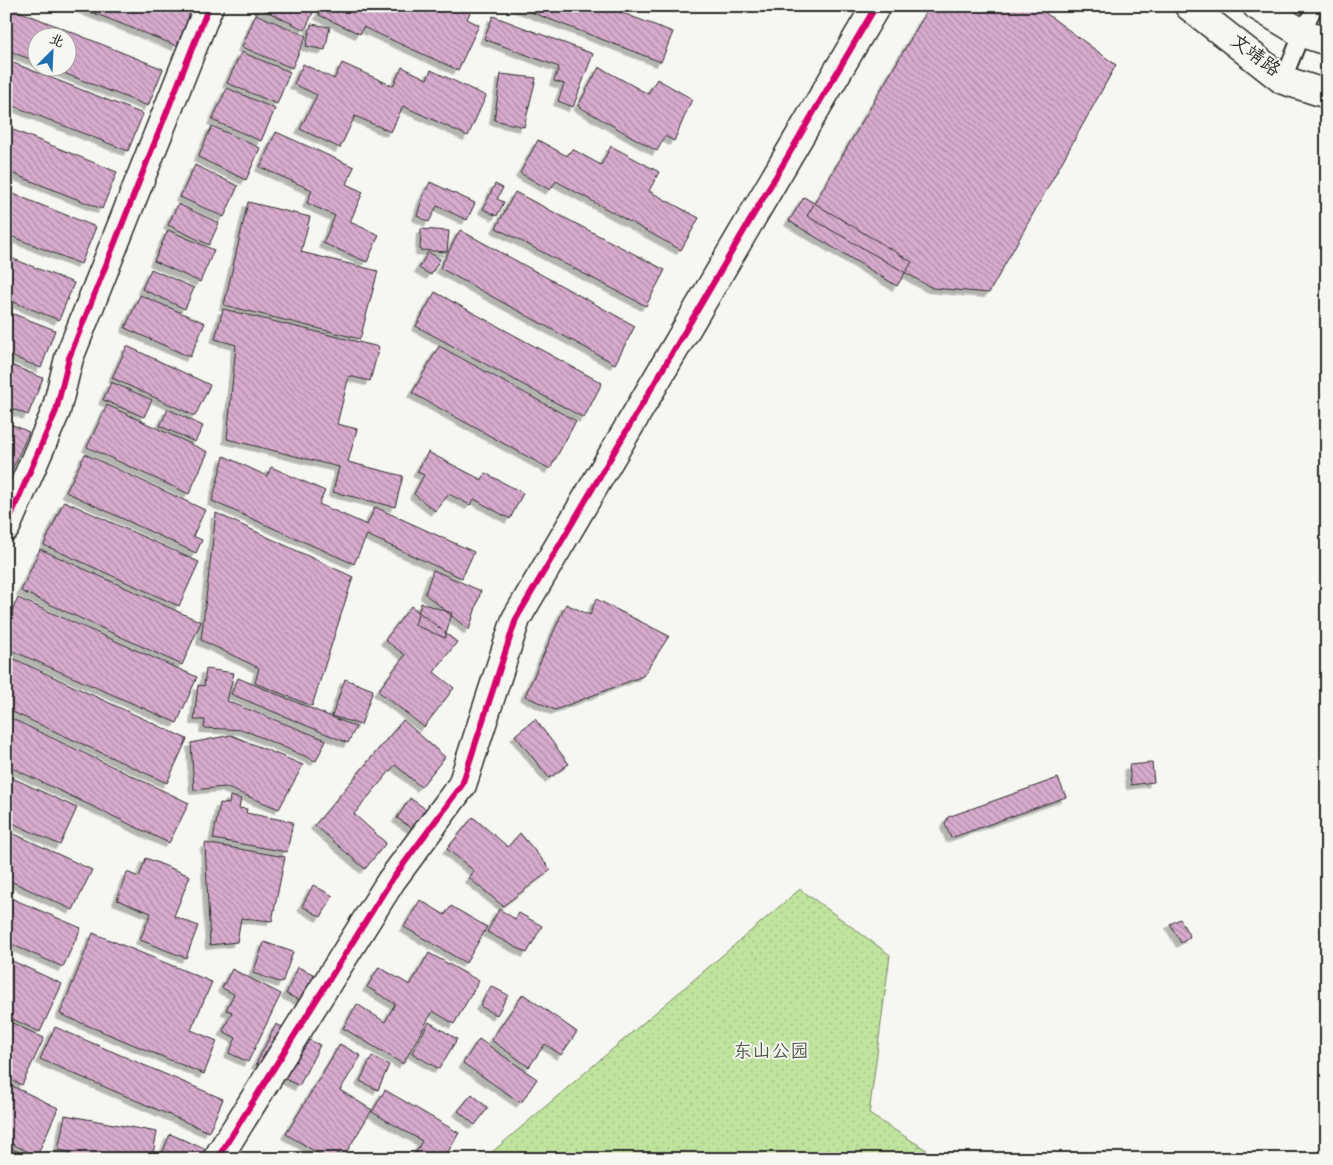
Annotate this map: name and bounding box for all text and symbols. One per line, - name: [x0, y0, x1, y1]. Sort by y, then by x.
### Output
- north arrow: [28, 28, 78, 78]
- street label: 文靖路: [1223, 29, 1285, 85]
- text: 北: [46, 30, 67, 54]
- park label: 东山公园: [733, 1040, 809, 1067]

